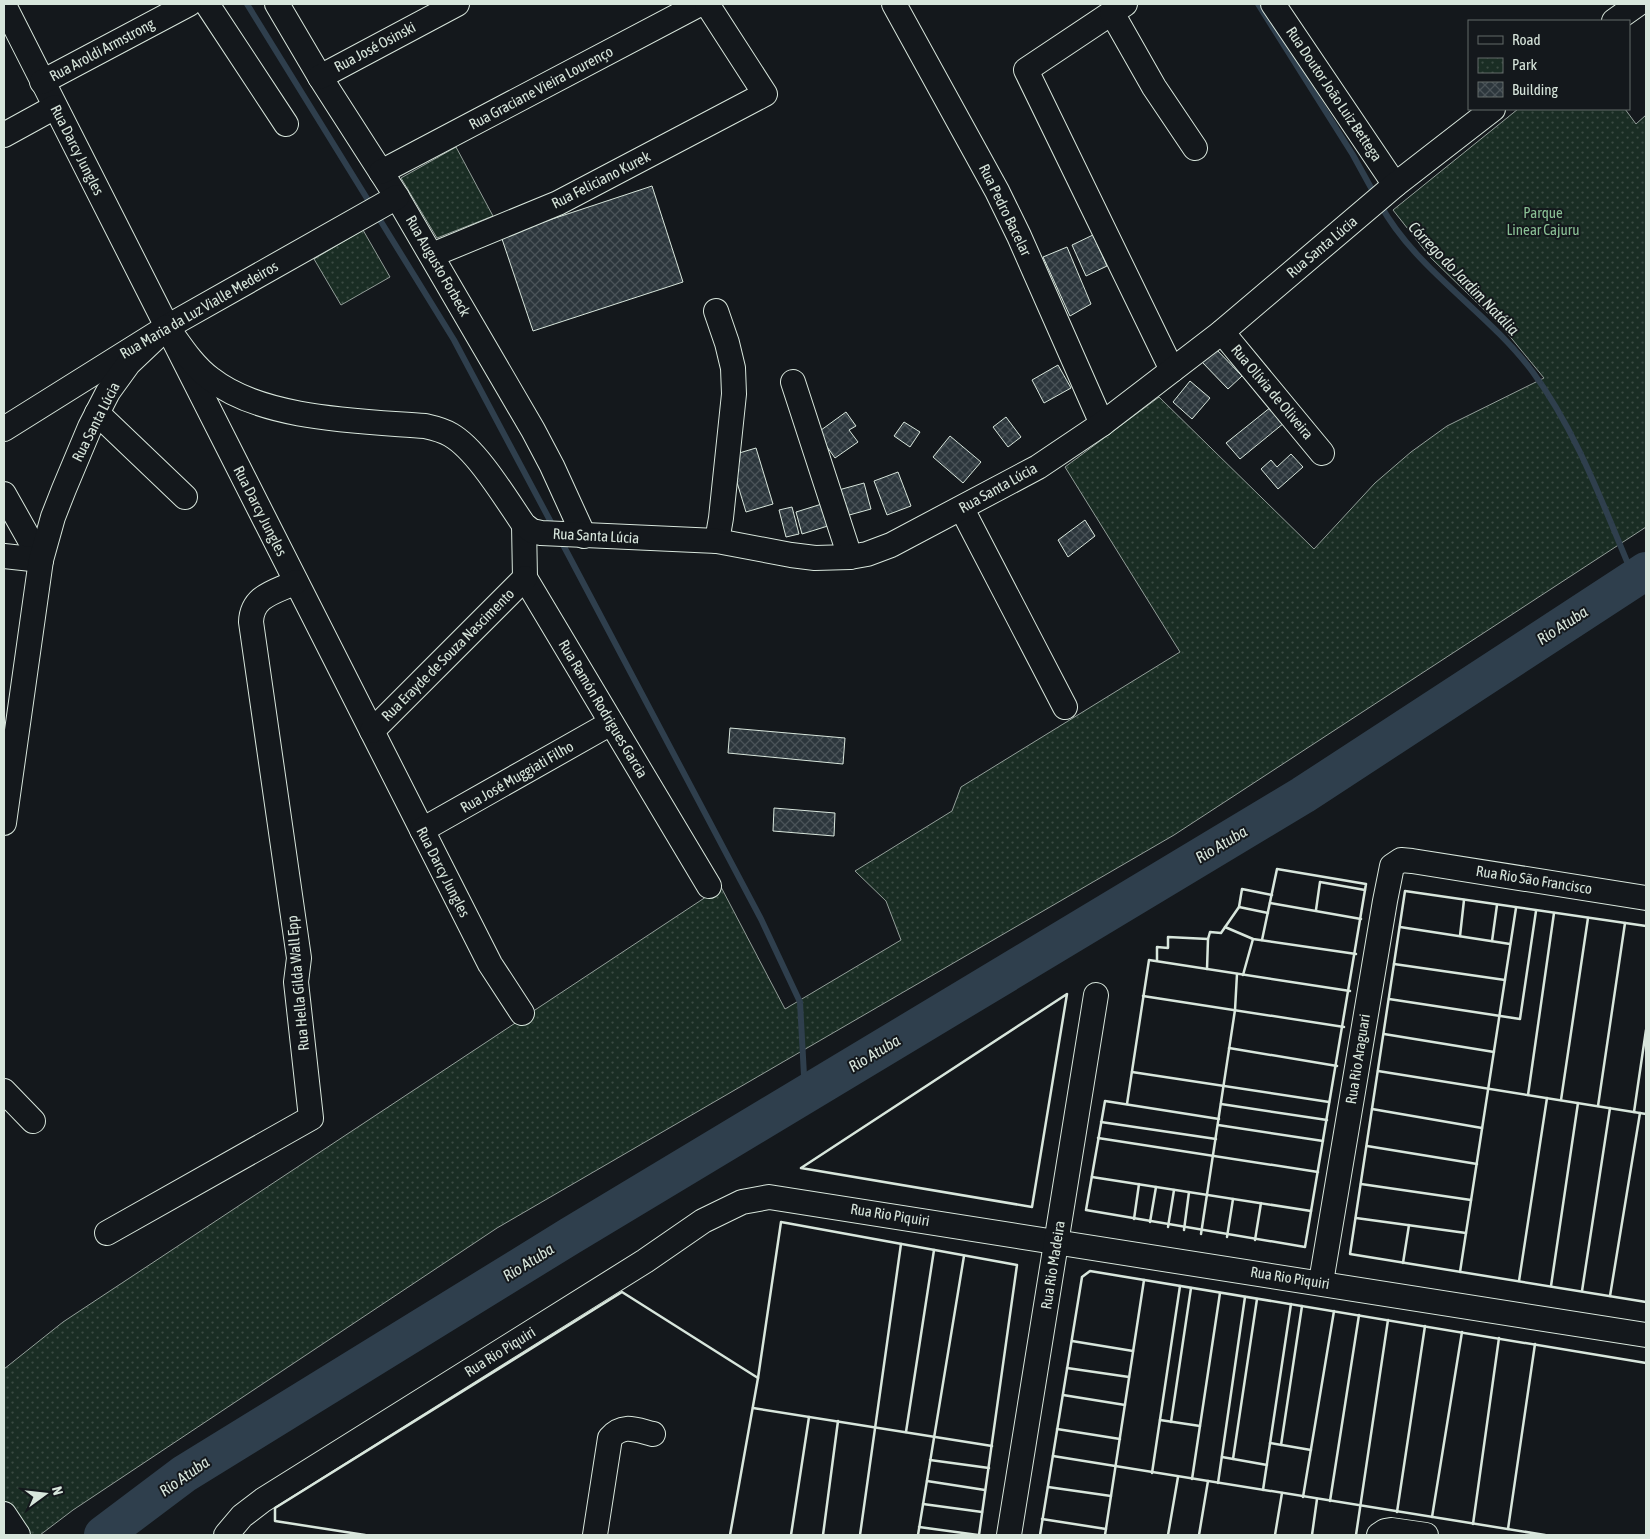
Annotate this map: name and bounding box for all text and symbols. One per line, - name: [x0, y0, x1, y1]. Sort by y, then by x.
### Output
- street label: Rua Aroldi Armstrong: [46, 14, 158, 84]
- street label: Rua José Osinski: [331, 18, 418, 75]
- legend: [1468, 20, 1630, 110]
- street label: Rua Doutor João Luiz Bettega: [1283, 23, 1386, 164]
- text: Road: [1512, 31, 1541, 48]
- street label: Rua Graciane Vieira Lourenço: [466, 42, 616, 133]
- text: Park: [1512, 56, 1537, 73]
- text: Building: [1512, 81, 1558, 98]
- street label: Rua Darcy Jungles: [47, 102, 108, 198]
- street label: Rua Feliciano Kurek: [549, 147, 653, 212]
- street label: Rua Pedro Bacelar: [976, 161, 1035, 259]
- park label: Parque Linear Cajuru: [1507, 204, 1579, 238]
- street label: Rua Augusto Forbeck: [403, 212, 474, 320]
- street label: Rua Santa Lúcia: [1283, 212, 1360, 281]
- water label: Córrego do Jardim Natália: [1404, 218, 1523, 340]
- street label: Rua Maria da Luz Vialle Medeiros: [117, 257, 281, 362]
- street label: Rua Olívia de Oliveira: [1228, 341, 1317, 442]
- street label: Rua Santa Lúcia: [68, 379, 123, 464]
- street label: Rua Santa Lúcia: [956, 459, 1040, 516]
- street label: Rua Darcy Jungles: [230, 463, 291, 559]
- street label: Rua Santa Lúcia: [552, 525, 640, 546]
- street label: Rua Erayde de Souza Nascimento: [378, 585, 517, 724]
- water label: Rio Atuba: [1533, 602, 1591, 648]
- street label: Rua Ramón Rodrigues Garcia: [555, 637, 651, 781]
- street label: Rua José Muggiati Filho: [457, 737, 576, 816]
- water label: Rio Atuba: [1192, 821, 1250, 866]
- street label: Rua Darcy Jungles: [413, 824, 474, 920]
- street label: Rua Rio São Francisco: [1475, 862, 1593, 897]
- street label: Rua Hella Gilda Wall Epp: [283, 915, 312, 1051]
- street label: Rua Rio Araguari: [1342, 1013, 1373, 1105]
- water label: Rio Atuba: [845, 1030, 903, 1075]
- street label: Rua Rio Piquiri: [849, 1200, 931, 1229]
- street label: Rua Rio Madeira: [1037, 1219, 1068, 1310]
- water label: Rio Atuba: [499, 1239, 557, 1285]
- street label: Rua Rio Piquiri: [1249, 1263, 1331, 1292]
- street label: Rua Rio Piquiri: [461, 1323, 538, 1380]
- water label: Rio Atuba: [156, 1452, 213, 1500]
- north arrow: [20, 1469, 70, 1519]
- text: N: [49, 1485, 66, 1497]

